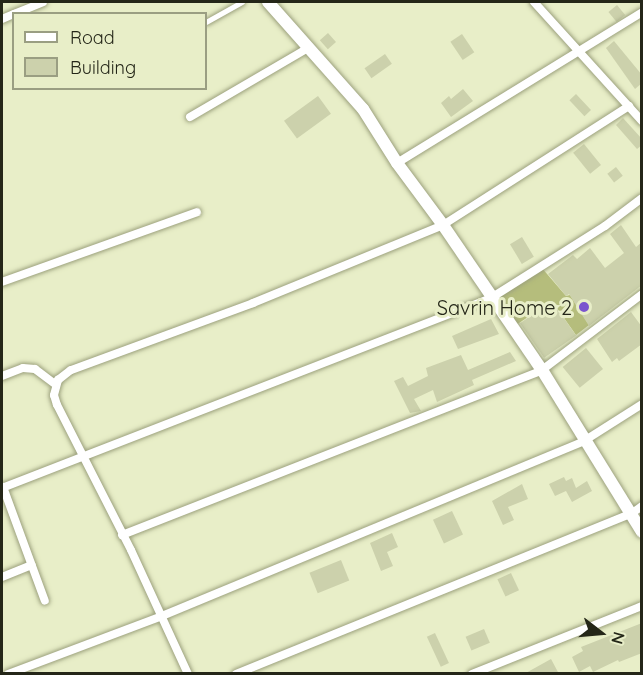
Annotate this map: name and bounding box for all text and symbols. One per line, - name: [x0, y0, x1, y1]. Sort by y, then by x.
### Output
- legend: [12, 12, 207, 90]
- text: Road: [70, 26, 115, 49]
- text: Building: [70, 56, 136, 79]
- place label: Savrin Home 2: [437, 295, 572, 319]
- marker: Savrin Home 2: [577, 300, 591, 314]
- north arrow: [571, 603, 631, 663]
- text: N: [607, 630, 630, 646]

